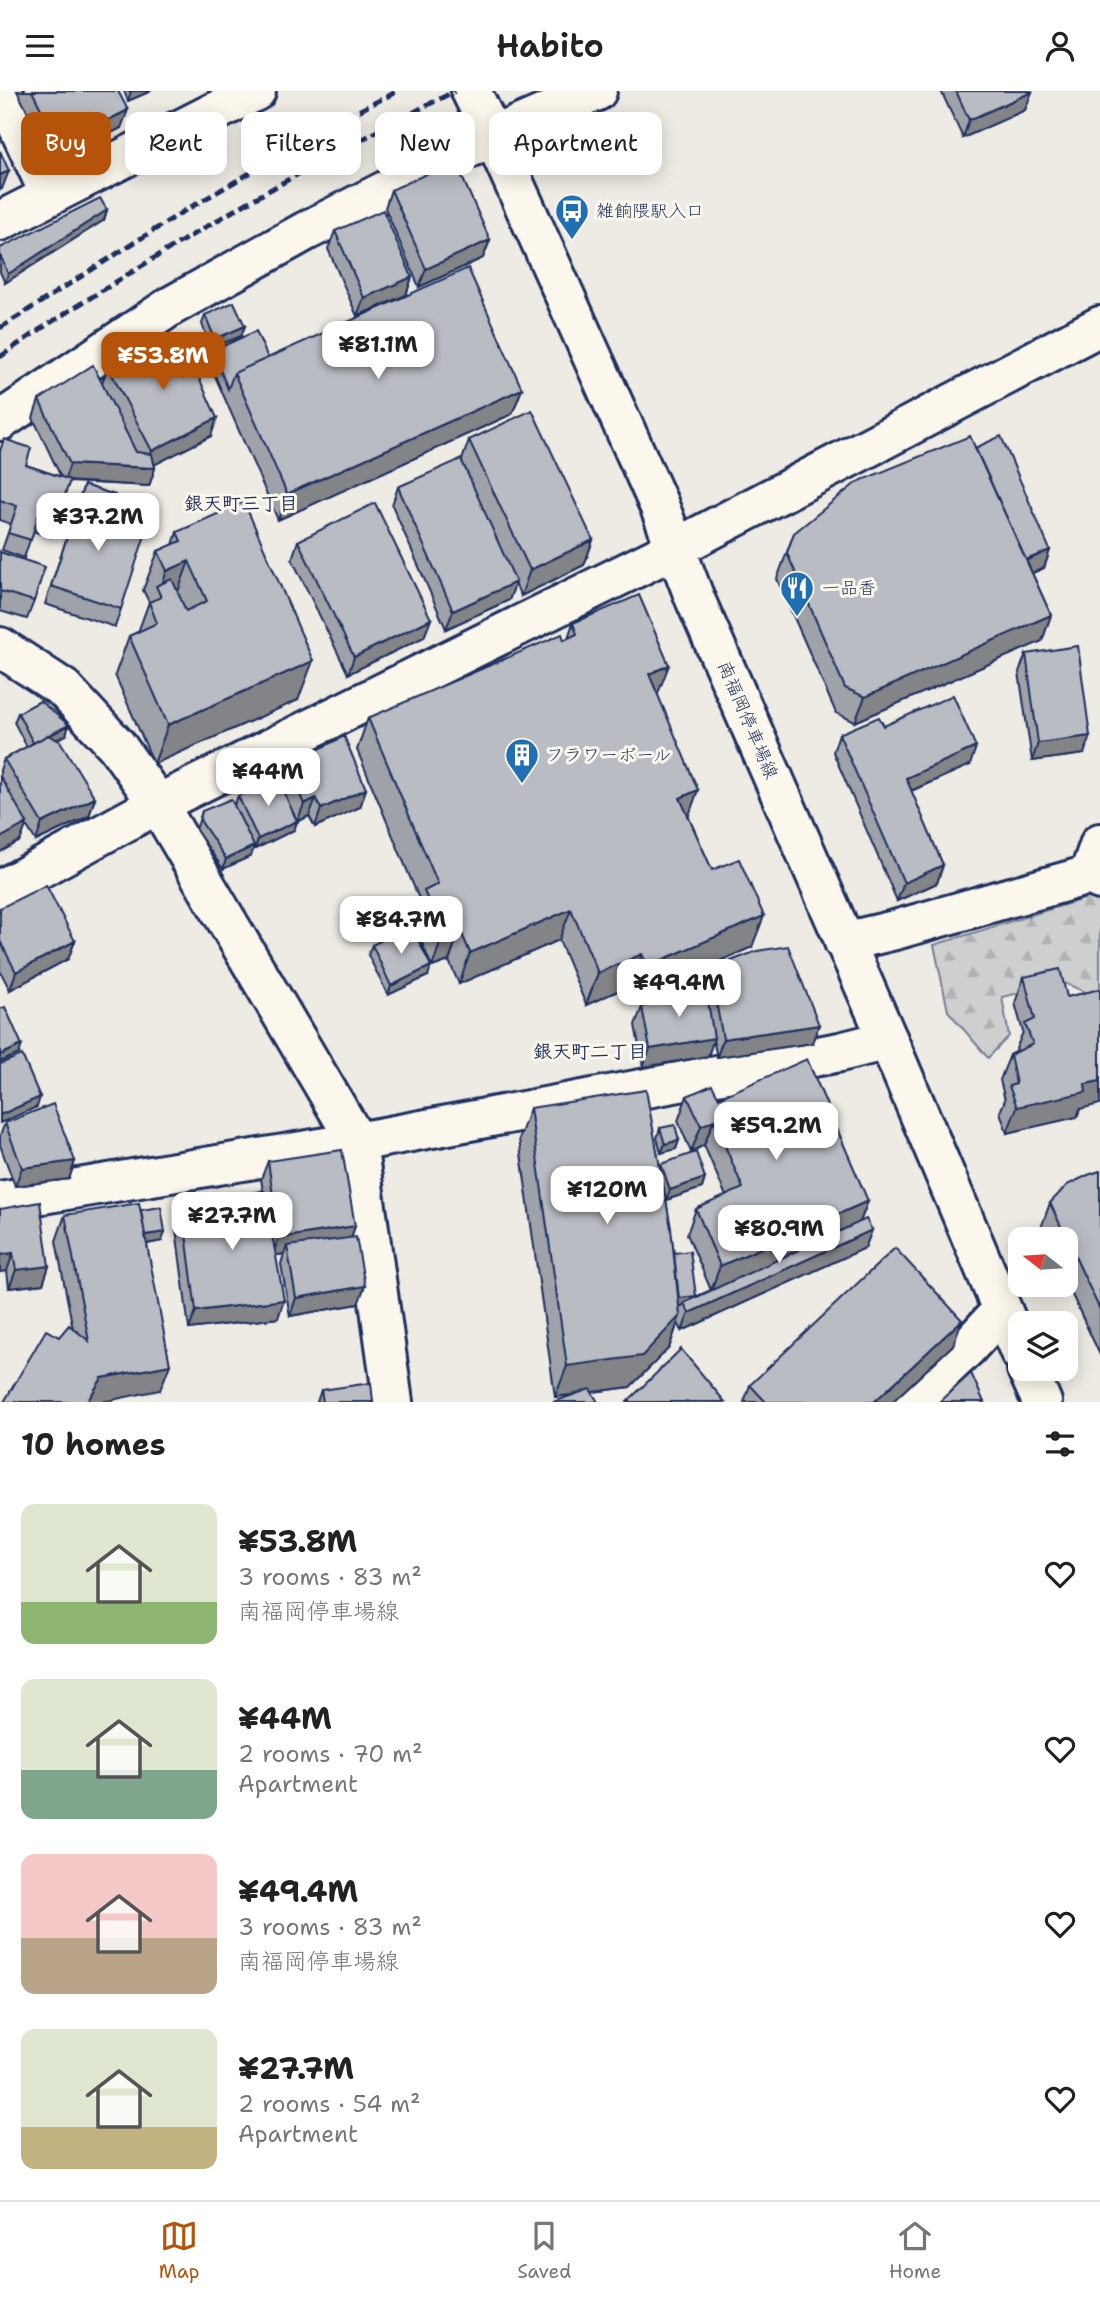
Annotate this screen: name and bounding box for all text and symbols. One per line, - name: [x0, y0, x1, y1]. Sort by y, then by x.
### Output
- text: Habito: [496, 24, 604, 67]
- icon: menu: [21, 27, 59, 65]
- icon: person: [1041, 27, 1079, 65]
- chip: Buy: [21, 112, 111, 175]
- chip: Rent: [125, 112, 227, 175]
- chip: Filters: [241, 112, 361, 175]
- chip: New: [375, 112, 475, 175]
- chip: Apartment: [489, 112, 662, 175]
- bus stop icon: 雑餉隈駅入口: [553, 192, 591, 241]
- place label: 雑餉隈駅入口: [596, 199, 704, 223]
- pin: ¥81.1M: [321, 321, 435, 381]
- text: ¥81.1M: [338, 329, 418, 359]
- pin: ¥53.8M: [106, 333, 220, 392]
- text: ¥53.8M: [117, 340, 209, 370]
- district label: 銀天町三丁目: [184, 491, 298, 516]
- pin: ¥37.2M: [41, 493, 155, 553]
- text: ¥37.2M: [52, 501, 144, 531]
- restaurant icon: 一品香: [778, 569, 816, 618]
- place label: 一品香: [822, 576, 876, 600]
- street label: 南福岡停車場線: [712, 657, 784, 783]
- building icon: フラワーボール: [503, 736, 541, 785]
- place label: フラワーボール: [546, 743, 671, 767]
- pin: ¥44M: [227, 749, 309, 808]
- text: ¥44M: [232, 756, 304, 786]
- pin: ¥84.7M: [344, 897, 458, 956]
- text: ¥84.7M: [356, 904, 446, 934]
- pin: ¥49.4M: [622, 960, 736, 1019]
- text: ¥49.4M: [633, 967, 725, 997]
- district label: 銀天町二丁目: [533, 1039, 647, 1064]
- pin: ¥59.2M: [719, 1103, 833, 1162]
- text: ¥59.2M: [730, 1110, 822, 1140]
- pin: ¥120M: [558, 1167, 656, 1226]
- text: ¥120M: [567, 1174, 647, 1204]
- pin: ¥27.7M: [175, 1193, 289, 1252]
- text: ¥27.7M: [188, 1200, 276, 1230]
- pin: ¥80.9M: [722, 1205, 836, 1265]
- text: ¥80.9M: [734, 1213, 824, 1243]
- north arrow: [1008, 1227, 1078, 1297]
- map controls: [1008, 1227, 1078, 1381]
- button: layers: [1008, 1311, 1078, 1381]
- text: 10 homes: [21, 1424, 166, 1465]
- icon: filters: [1041, 1425, 1079, 1463]
- text: ¥53.8M: [238, 1521, 357, 1562]
- icon: home: [77, 1532, 161, 1616]
- icon: heart: [1041, 1555, 1079, 1593]
- text: 3 rooms · 83 m²: [238, 1562, 422, 1592]
- text: 南福岡停車場線: [238, 1596, 399, 1626]
- text: ¥44M: [238, 1698, 332, 1739]
- icon: home: [77, 1707, 161, 1791]
- icon: heart: [1041, 1730, 1079, 1768]
- text: 2 rooms · 70 m²: [238, 1739, 423, 1769]
- text: Apartment: [238, 1769, 358, 1799]
- text: ¥49.4M: [238, 1871, 358, 1912]
- icon: home: [77, 1882, 161, 1966]
- icon: heart: [1041, 1905, 1079, 1943]
- text: 3 rooms · 83 m²: [238, 1912, 422, 1942]
- text: 南福岡停車場線: [238, 1946, 399, 1976]
- text: ¥27.7M: [238, 2048, 354, 2089]
- icon: home: [77, 2057, 161, 2141]
- icon: heart: [1041, 2080, 1079, 2118]
- text: 2 rooms · 54 m²: [238, 2089, 421, 2119]
- text: Apartment: [238, 2119, 358, 2149]
- tab: Map: [159, 2217, 200, 2284]
- tab: Saved: [517, 2217, 571, 2284]
- tab: Home: [889, 2217, 941, 2284]

